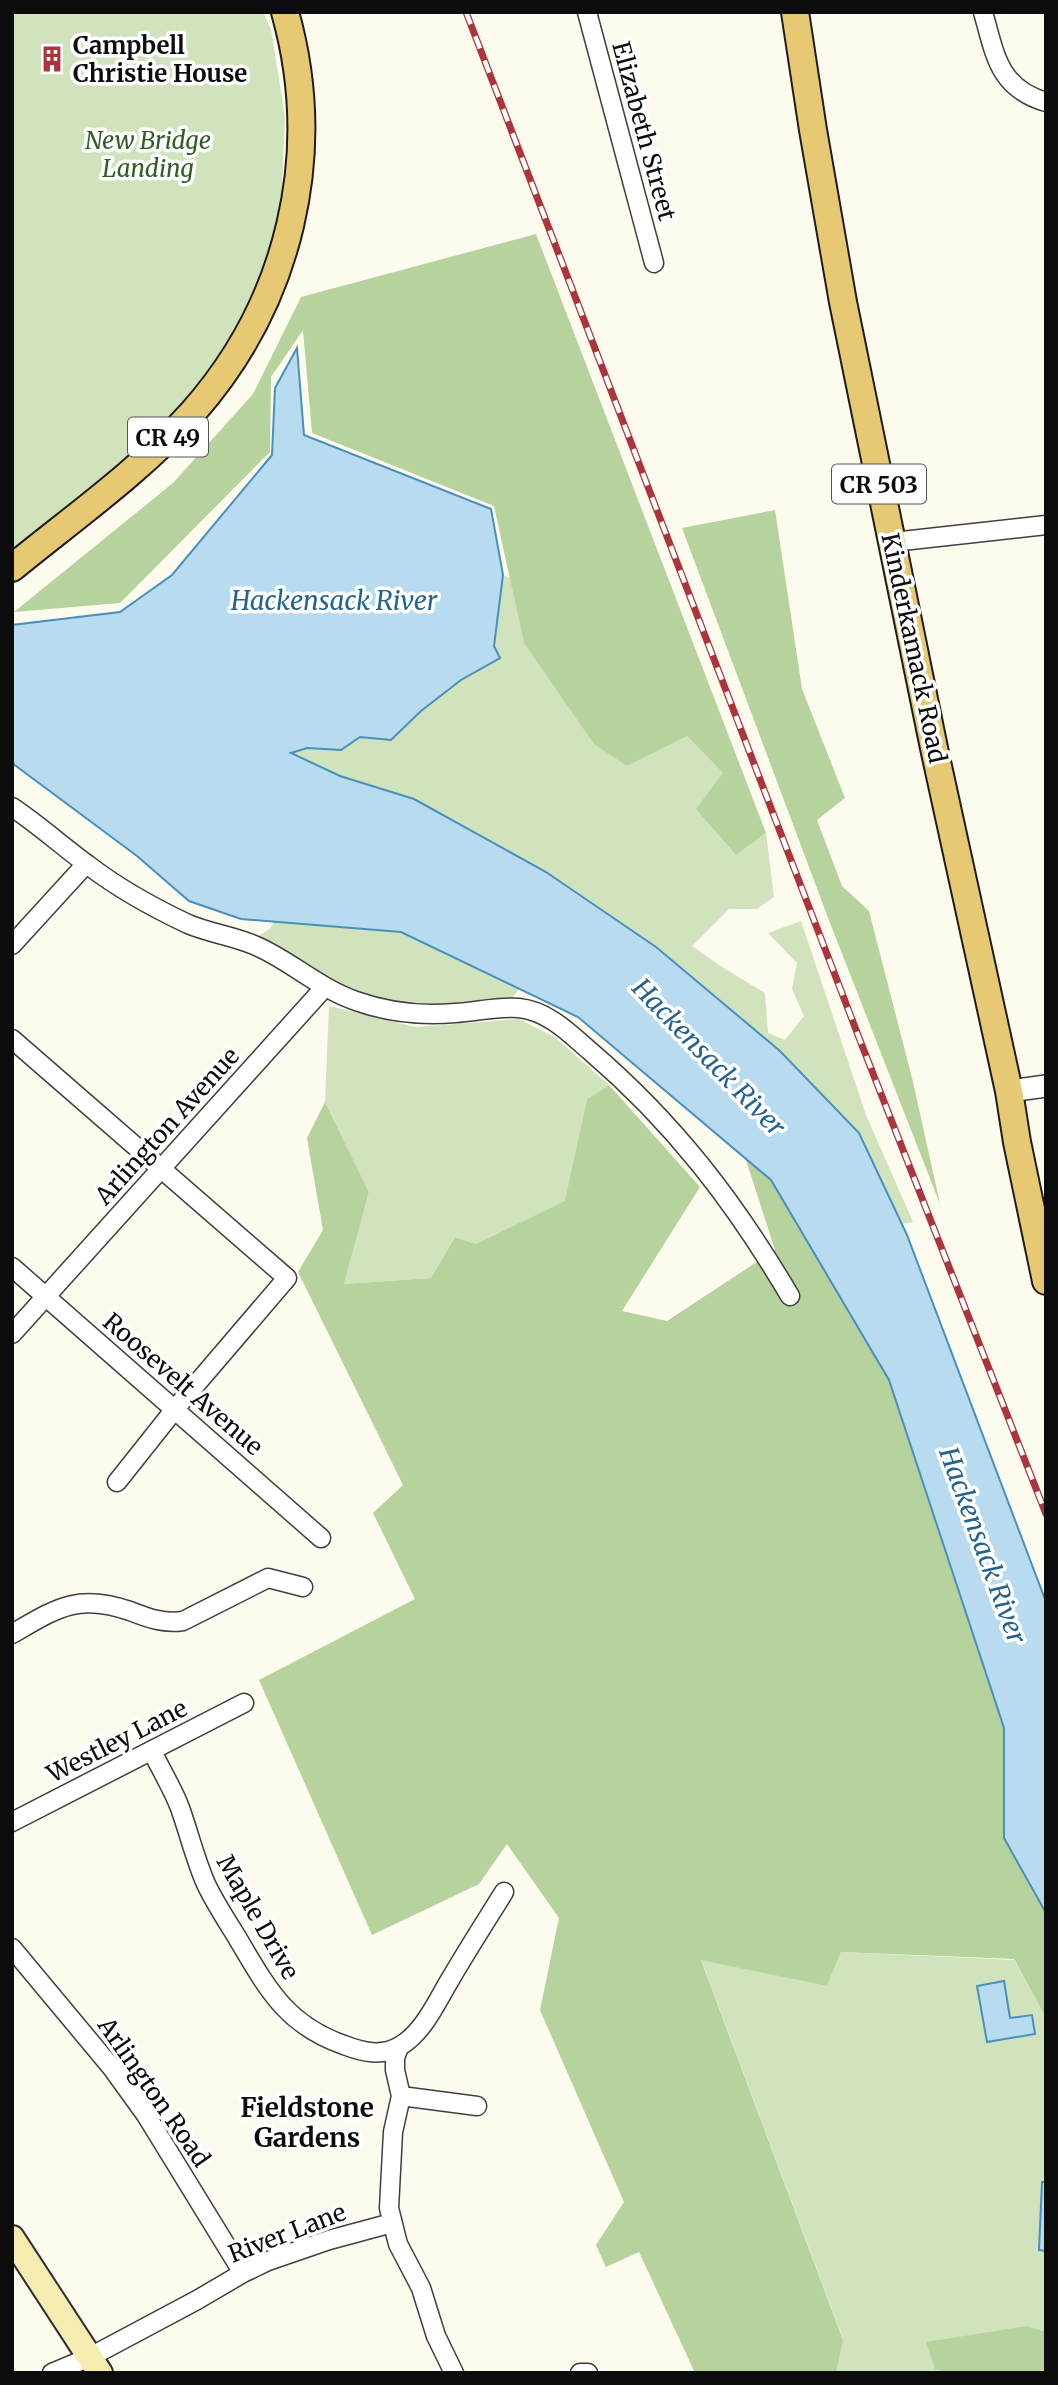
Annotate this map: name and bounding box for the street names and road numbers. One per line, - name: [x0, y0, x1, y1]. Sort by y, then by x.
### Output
- street label: Elizabeth Street: [605, 38, 683, 224]
- road number: CR 49: [128, 418, 208, 457]
- road number: CR 503: [832, 464, 926, 504]
- street label: Kinderkamack Road: [874, 530, 954, 766]
- street label: Arlington Avenue: [87, 1041, 246, 1212]
- street label: Roosevelt Avenue: [97, 1306, 269, 1462]
- street label: Westley Lane: [41, 1692, 192, 1790]
- street label: Maple Drive: [210, 1849, 306, 1985]
- street label: Arlington Road: [90, 2010, 217, 2173]
- street label: River Lane: [224, 2196, 350, 2270]

